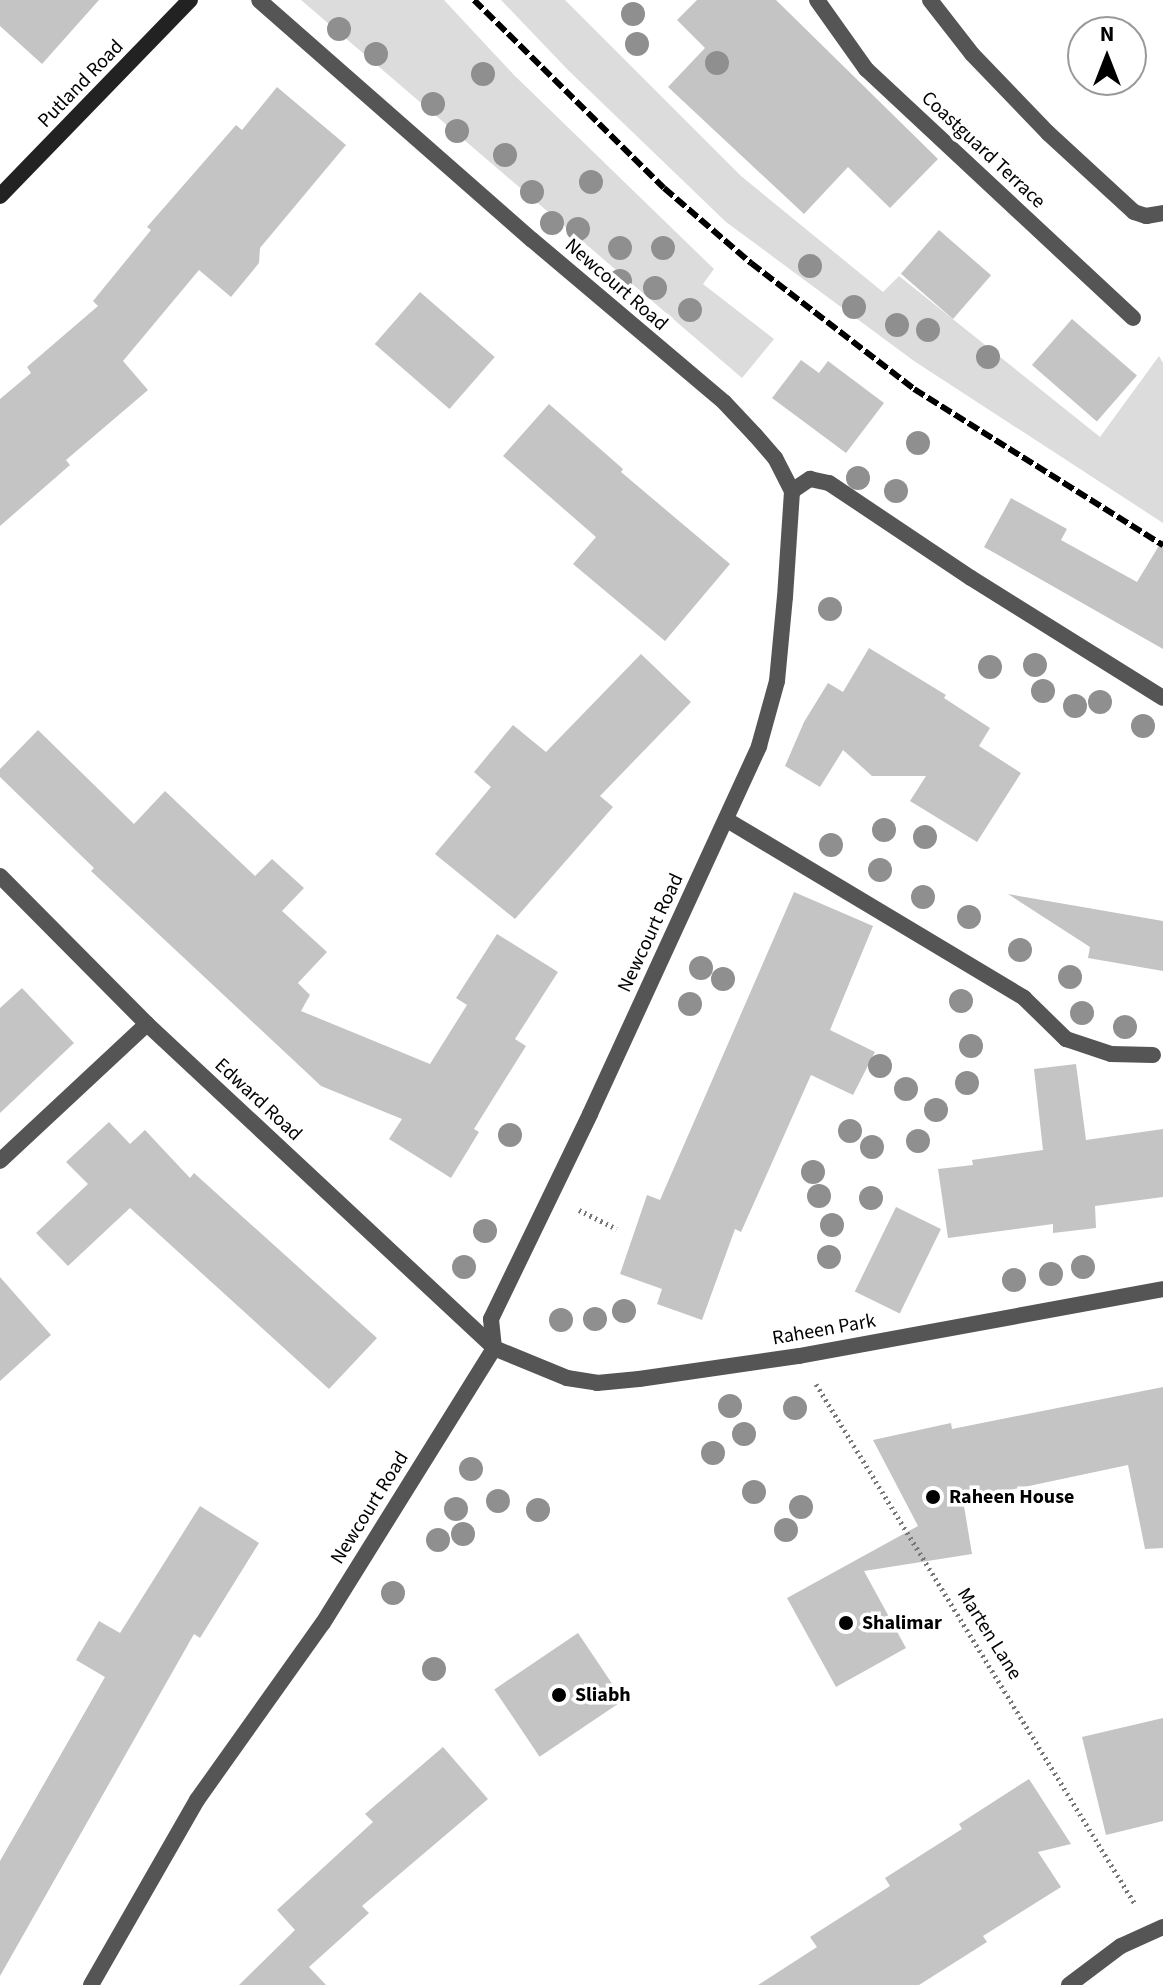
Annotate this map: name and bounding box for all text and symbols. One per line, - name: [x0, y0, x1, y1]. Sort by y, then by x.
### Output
- north arrow: [1067, 16, 1147, 96]
- text: N: [1100, 18, 1114, 50]
- street label: Putland Road: [33, 35, 129, 133]
- street label: Coastguard Terrace: [916, 86, 1050, 214]
- street label: Newcourt Road: [560, 234, 672, 336]
- street label: Newcourt Road: [613, 870, 689, 996]
- street label: Edward Road: [209, 1054, 307, 1146]
- street label: Raheen Park: [770, 1309, 878, 1351]
- street label: Newcourt Road: [326, 1447, 414, 1569]
- place label: Raheen House: [949, 1485, 1074, 1509]
- marker: Raheen House: [924, 1488, 942, 1506]
- street label: Marten Lane: [951, 1584, 1027, 1684]
- place label: Shalimar: [862, 1611, 942, 1635]
- marker: Shalimar: [837, 1614, 855, 1632]
- place label: Sliabh: [575, 1683, 631, 1707]
- marker: Sliabh: [550, 1686, 568, 1704]

